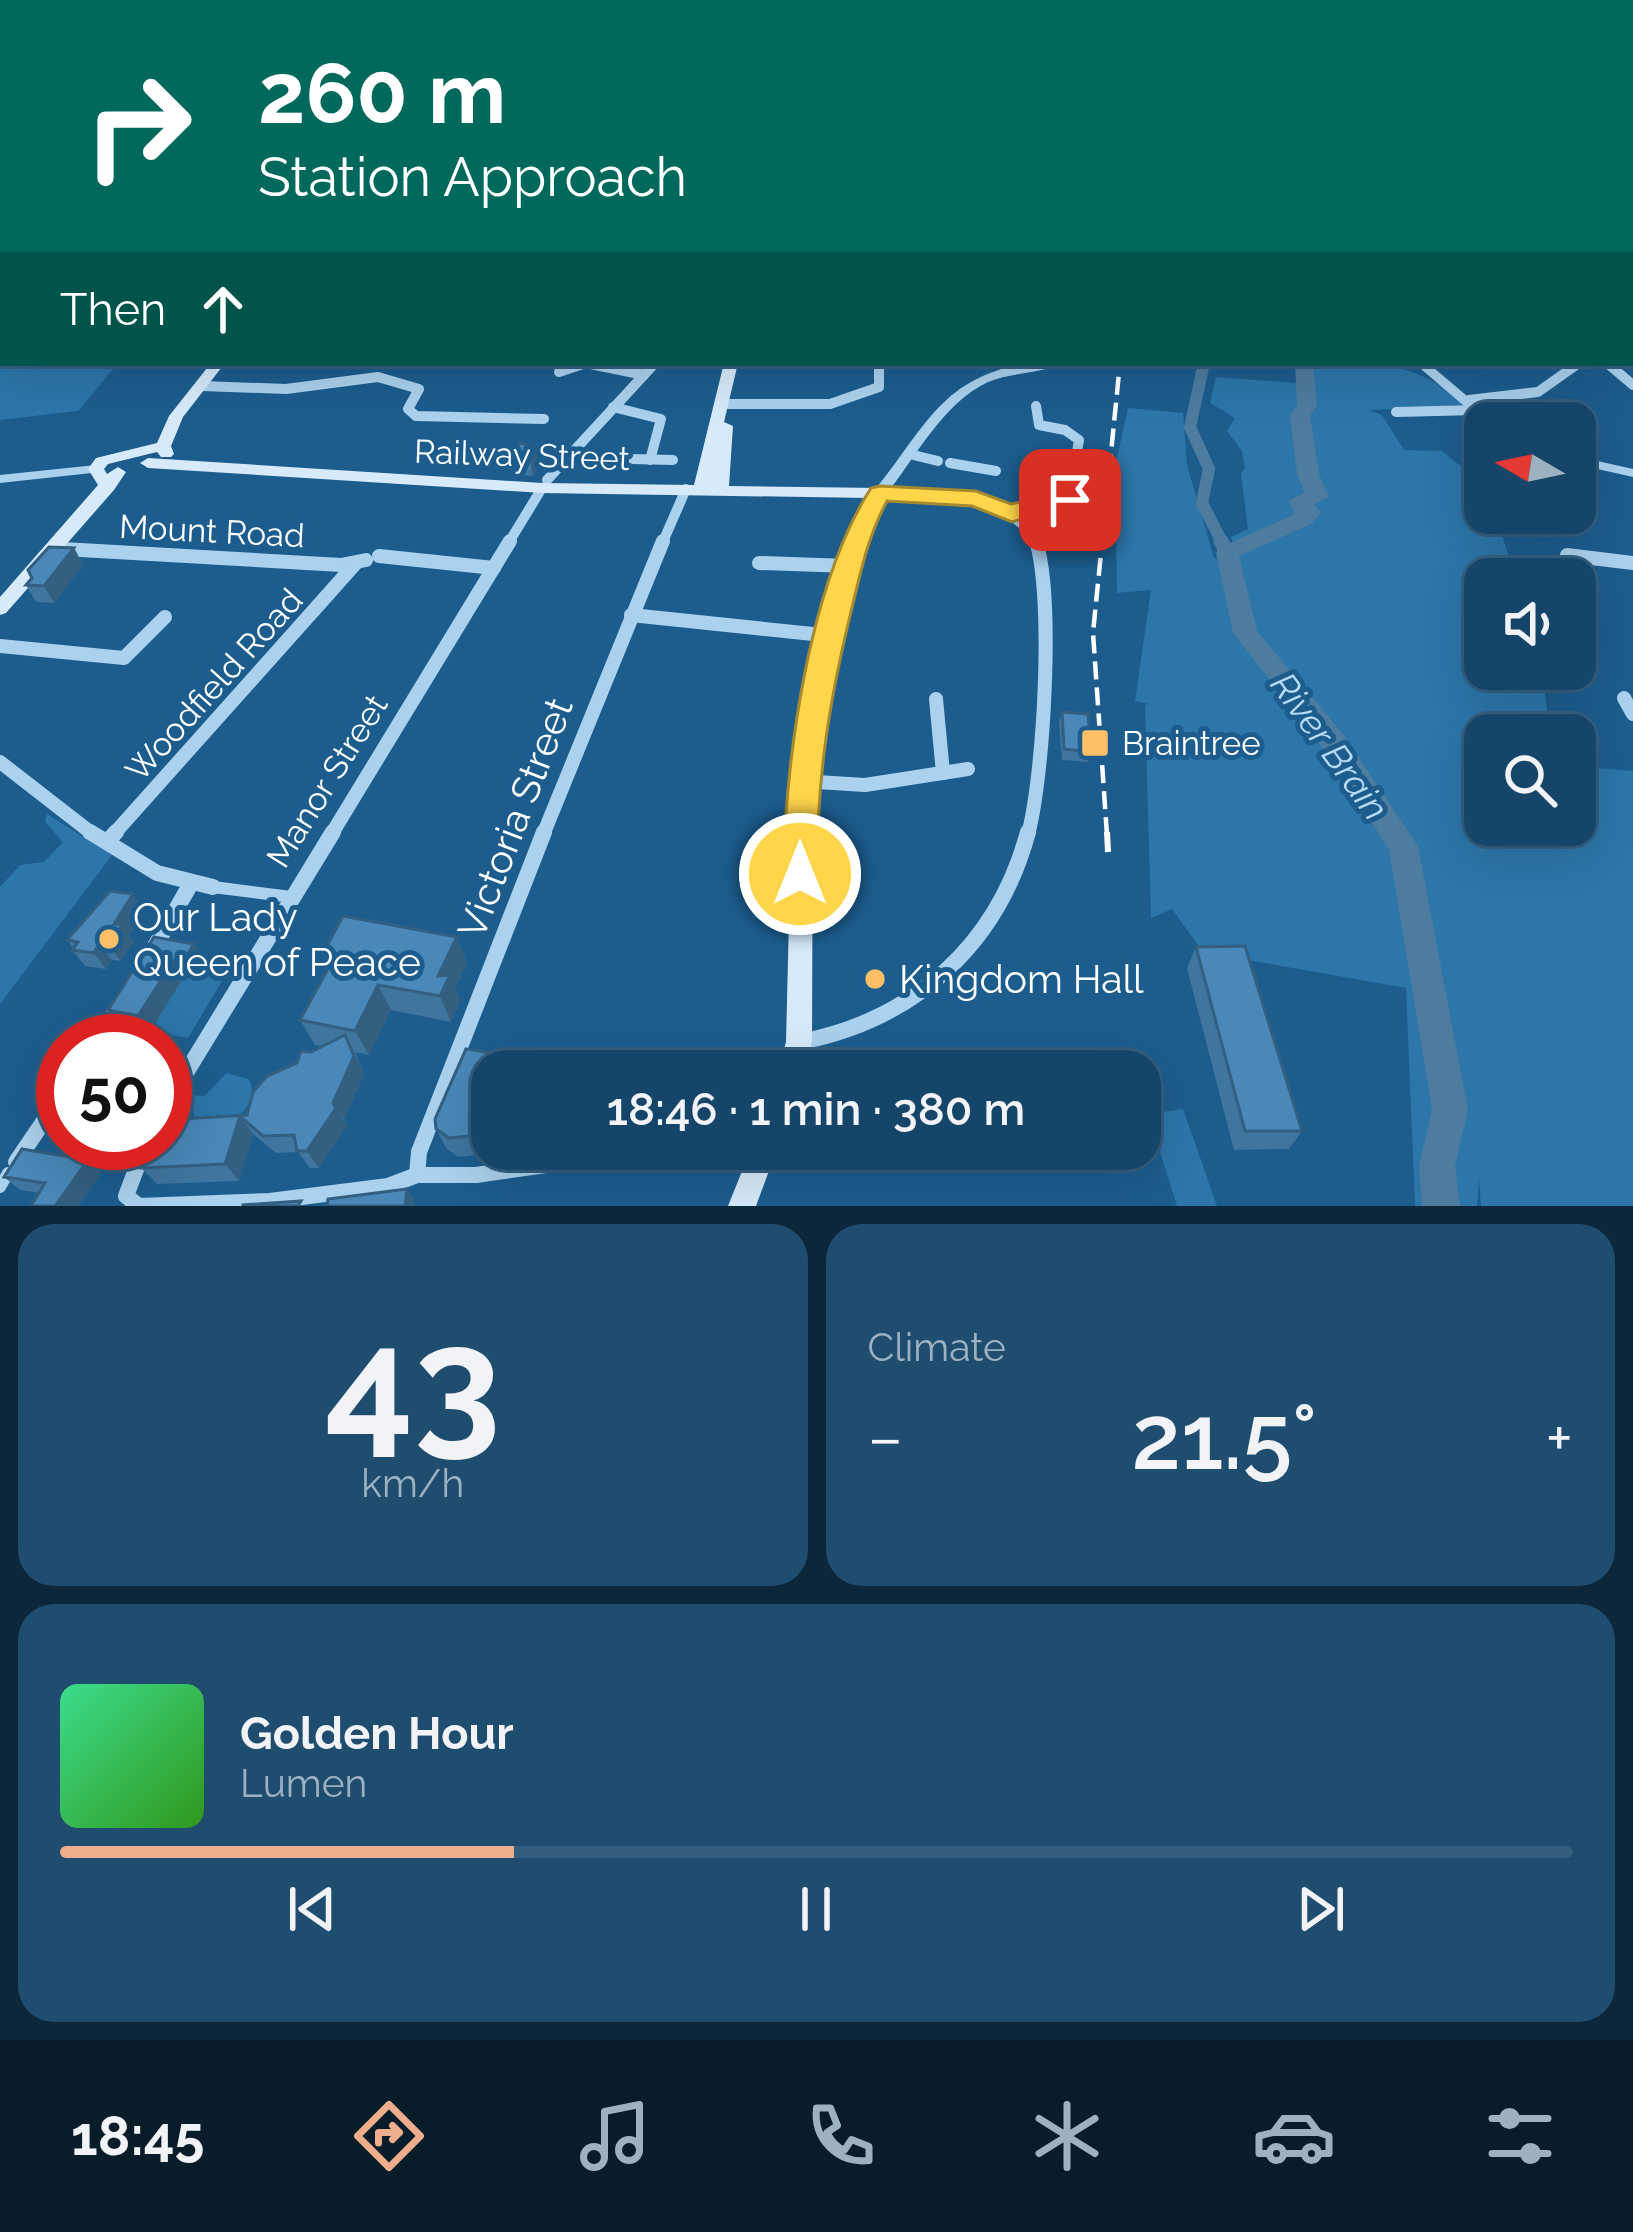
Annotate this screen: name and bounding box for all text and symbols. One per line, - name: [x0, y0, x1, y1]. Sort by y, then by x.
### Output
- text: 260 m: [258, 44, 506, 143]
- icon: right: [60, 48, 216, 204]
- text: Station Approach: [258, 145, 687, 209]
- icon: ahead: [190, 276, 256, 342]
- text: Then: [60, 283, 166, 336]
- north arrow: [1464, 402, 1596, 534]
- map controls: [1464, 402, 1596, 846]
- street label: Railway Street: [414, 432, 630, 478]
- pin: [1019, 449, 1121, 551]
- icon: arrive: [1037, 467, 1103, 533]
- street label: Mount Road: [118, 507, 306, 555]
- button: sound: [1464, 558, 1596, 690]
- street label: Woodfield Road: [117, 581, 311, 789]
- water label: River Brain: [1263, 664, 1397, 828]
- street label: Manor Street: [258, 687, 396, 875]
- street label: Victoria Street: [448, 691, 582, 945]
- button: search: [1464, 714, 1596, 846]
- place label: Braintree: [1122, 724, 1261, 763]
- marker: Braintree: [1079, 727, 1111, 759]
- position arrow: [737, 811, 863, 937]
- place label: Our Lady Queen of Peace: [133, 894, 421, 985]
- marker: Our Lady Queen of Peace: [96, 926, 122, 952]
- place label: Kingdom Hall: [899, 956, 1144, 1002]
- marker: Kingdom Hall: [862, 966, 888, 992]
- speed limit sign: 50: [36, 1014, 192, 1170]
- text: 18:46 · 1 min · 380 m: [607, 1083, 1025, 1136]
- text: 43: [325, 1290, 501, 1474]
- text: Climate: [868, 1324, 1006, 1370]
- text: 21.5°: [1132, 1384, 1317, 1490]
- text: −: [868, 1399, 903, 1476]
- text: +: [1546, 1399, 1573, 1476]
- text: km/h: [361, 1460, 464, 1506]
- text: Golden Hour: [240, 1707, 514, 1760]
- text: Lumen: [240, 1760, 367, 1806]
- icon: previous: [279, 1876, 345, 1942]
- icon: pause: [783, 1876, 849, 1942]
- icon: next: [1288, 1876, 1354, 1942]
- icon: directions: [347, 2094, 431, 2178]
- icon: music: [573, 2094, 657, 2178]
- icon: phone: [799, 2094, 883, 2178]
- icon: climate: [1025, 2094, 1109, 2178]
- icon: car: [1252, 2094, 1336, 2178]
- icon: filters: [1478, 2094, 1562, 2178]
- text: 18:45: [71, 2104, 205, 2168]

